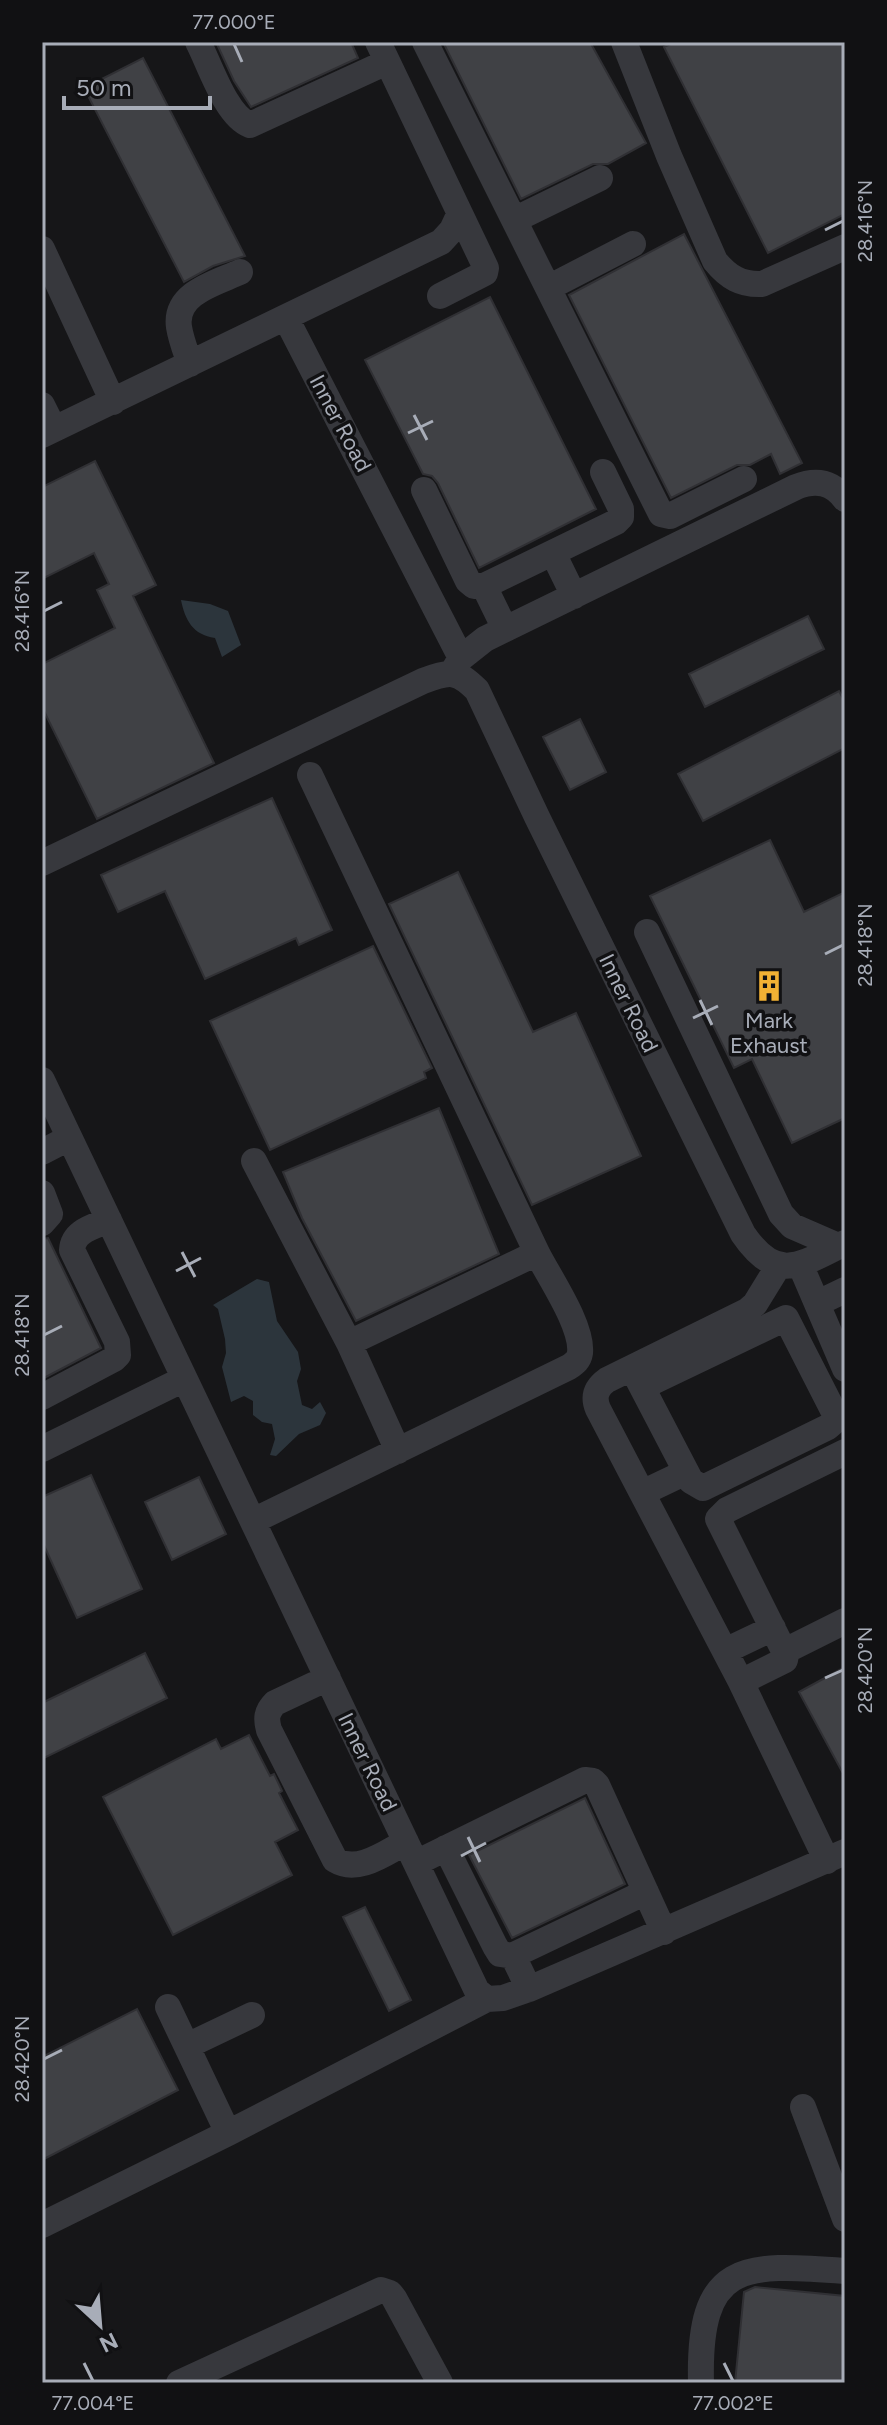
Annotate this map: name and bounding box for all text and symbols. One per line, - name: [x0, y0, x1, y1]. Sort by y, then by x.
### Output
- text: 77.000°E: [192, 10, 276, 34]
- scale bar: [64, 60, 210, 110]
- text: 50 m: [76, 73, 132, 102]
- text: 28.416°N: [853, 180, 877, 262]
- street label: Inner Road: [304, 370, 377, 476]
- text: 28.416°N: [10, 570, 34, 652]
- text: 28.418°N: [853, 903, 877, 987]
- street label: Inner Road: [593, 950, 664, 1057]
- building icon: Mark Exhaust: [752, 969, 786, 1003]
- place label: Mark Exhaust: [730, 1007, 808, 1059]
- text: 28.418°N: [10, 1293, 34, 1377]
- text: 28.420°N: [853, 1627, 877, 1713]
- street label: Inner Road: [332, 1709, 403, 1816]
- text: 28.420°N: [10, 2016, 34, 2102]
- north arrow: [60, 2285, 140, 2365]
- text: N: [95, 2327, 122, 2358]
- text: 77.004°E: [52, 2391, 134, 2415]
- text: 77.002°E: [692, 2391, 774, 2415]

